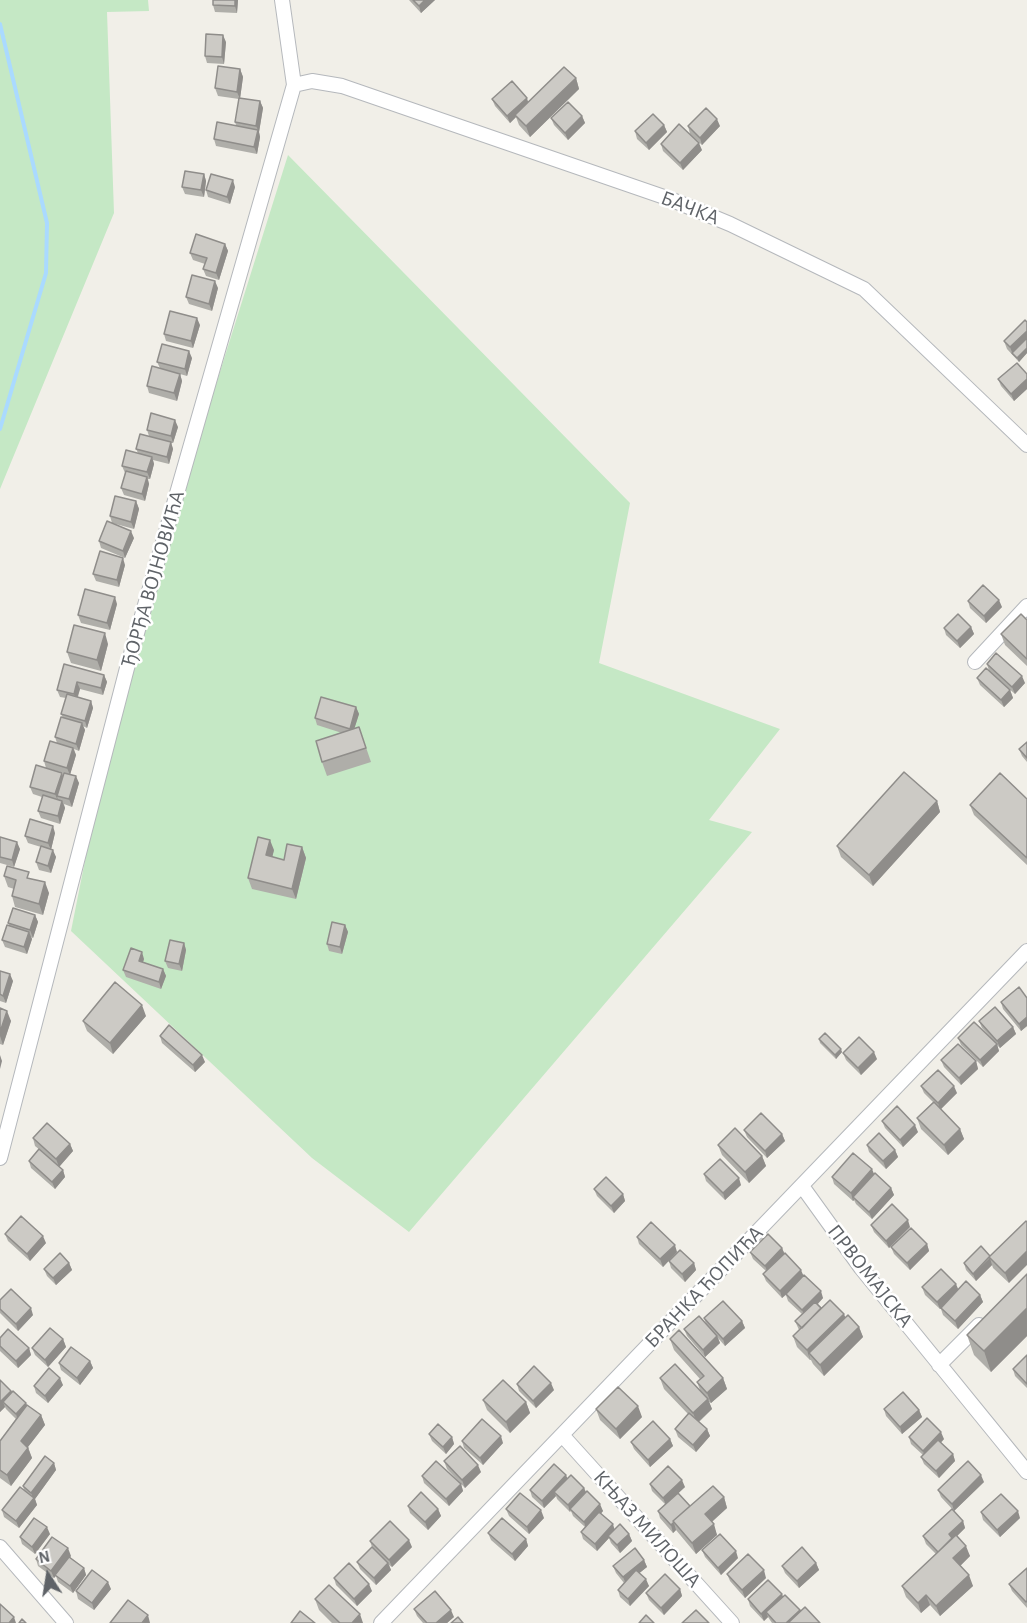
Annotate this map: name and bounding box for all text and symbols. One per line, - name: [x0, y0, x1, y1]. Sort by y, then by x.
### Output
- street label: БАЧКА: [657, 185, 723, 231]
- street label: ЂОРЂА ВОЈНОВИЋА: [116, 488, 190, 670]
- street label: ПРВОМАЈСКА: [822, 1219, 918, 1333]
- street label: БРАНКА ЋОПИЋА: [639, 1221, 769, 1353]
- street label: КЊАЗ МИЛОША: [588, 1465, 706, 1593]
- north arrow: [18, 1545, 78, 1605]
- text: N: [37, 1548, 51, 1566]

